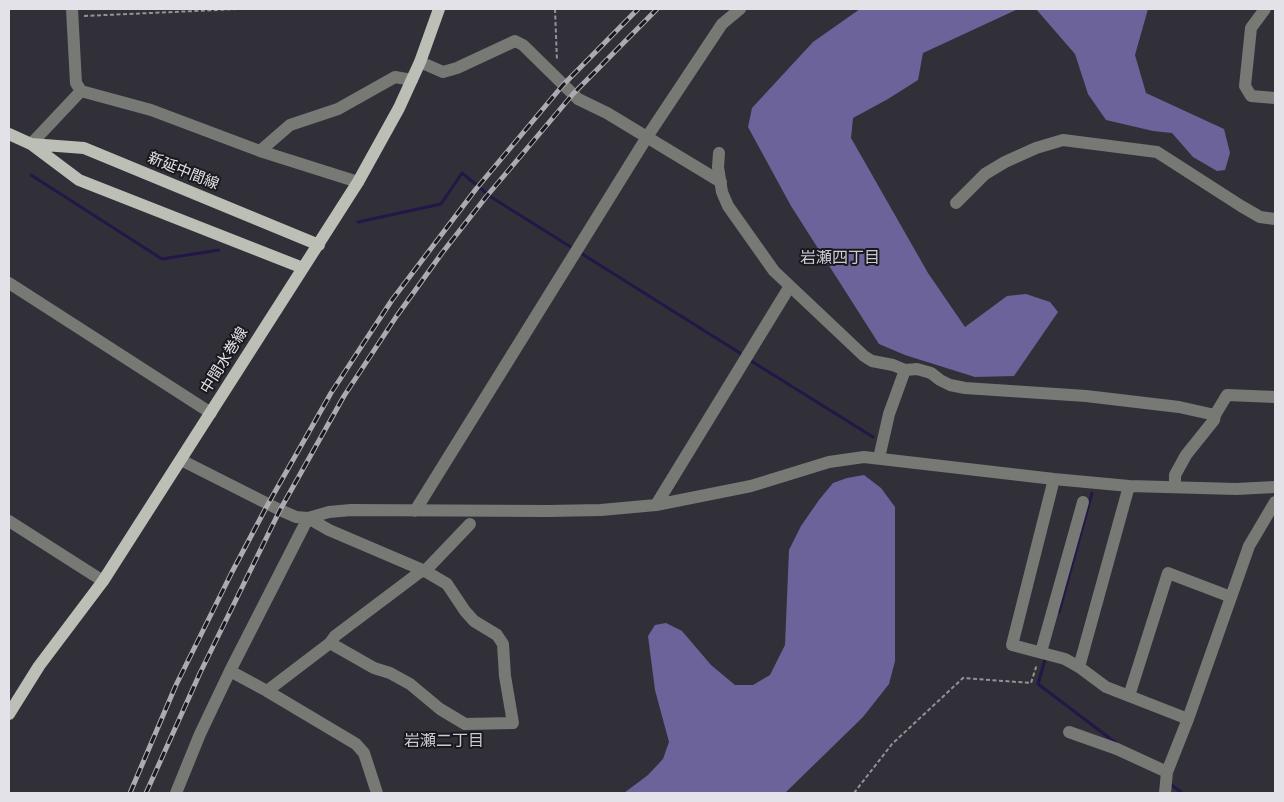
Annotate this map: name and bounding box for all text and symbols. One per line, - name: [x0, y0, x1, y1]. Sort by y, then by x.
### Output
- street label: 新延中間線: [145, 150, 221, 194]
- district label: 岩瀬四丁目: [800, 249, 880, 269]
- street label: 中間水巻線: [197, 324, 253, 398]
- district label: 岩瀬二丁目: [404, 732, 484, 752]

